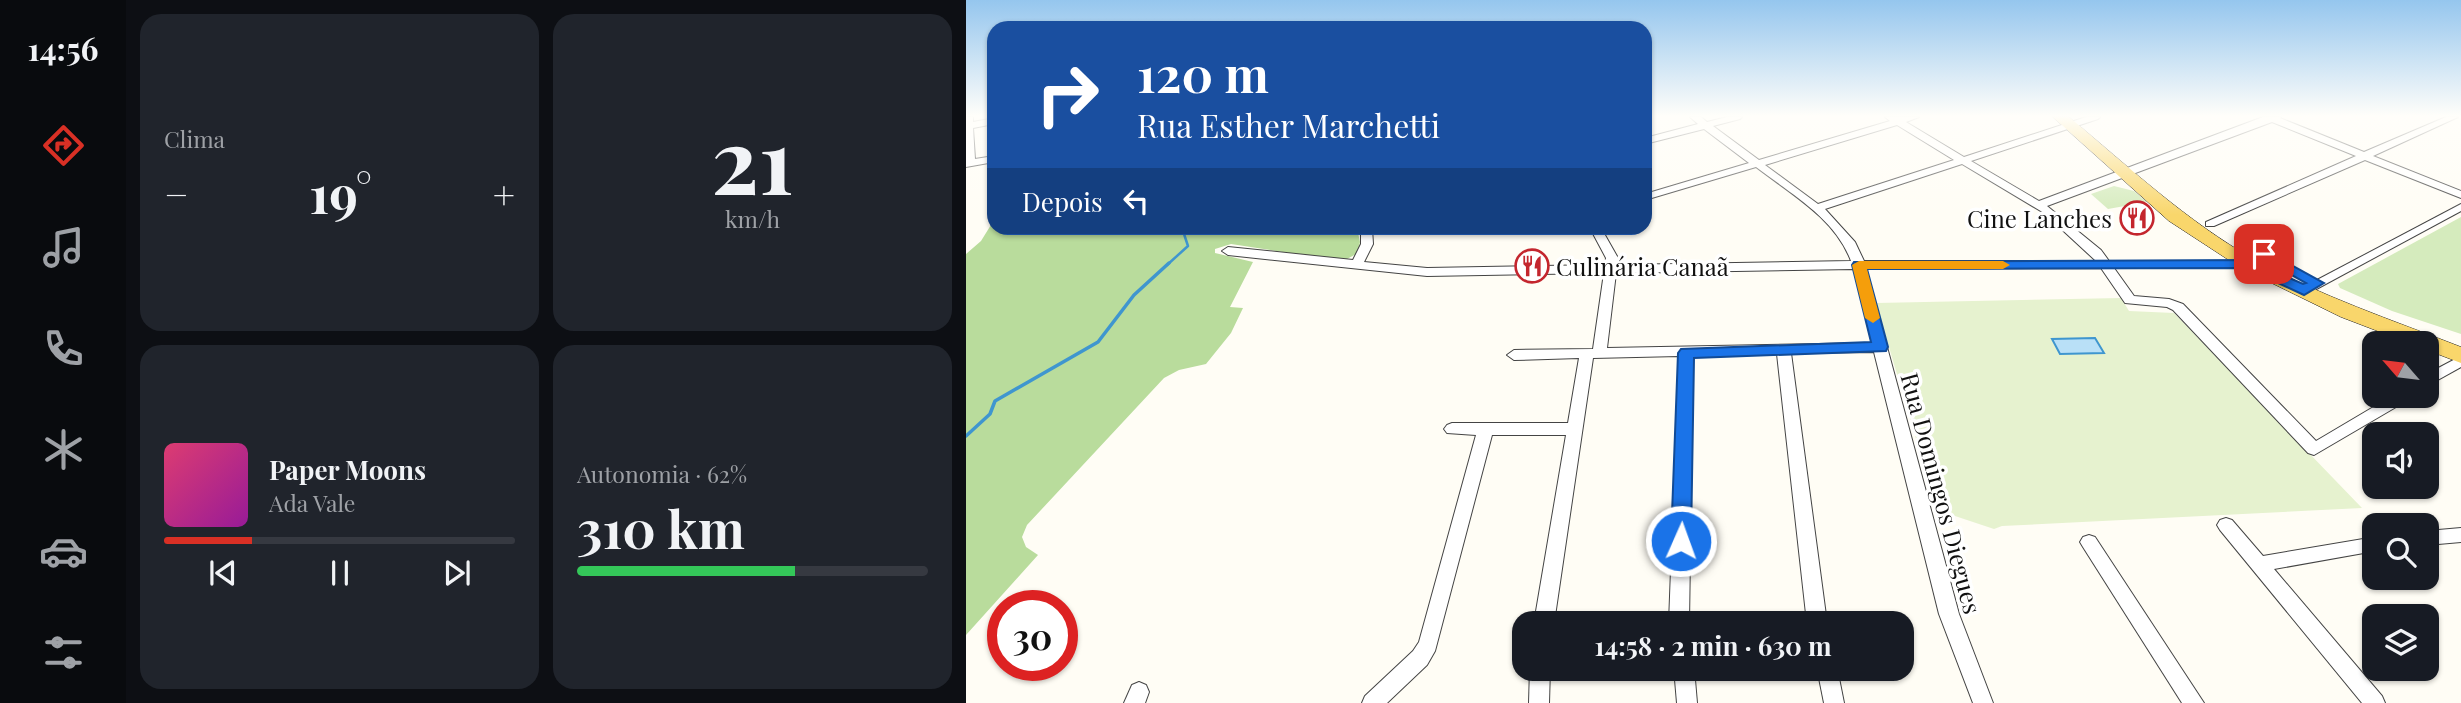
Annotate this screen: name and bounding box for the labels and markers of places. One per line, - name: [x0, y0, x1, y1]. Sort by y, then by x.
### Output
- restaurant icon: Cine Lanches: [2118, 199, 2156, 237]
- place label: Cine Lanches: [1967, 202, 2112, 234]
- pin: [2234, 224, 2294, 284]
- restaurant icon: Culinária Canaã: [1513, 247, 1551, 285]
- place label: Culinária Canaã: [1556, 250, 1729, 282]

